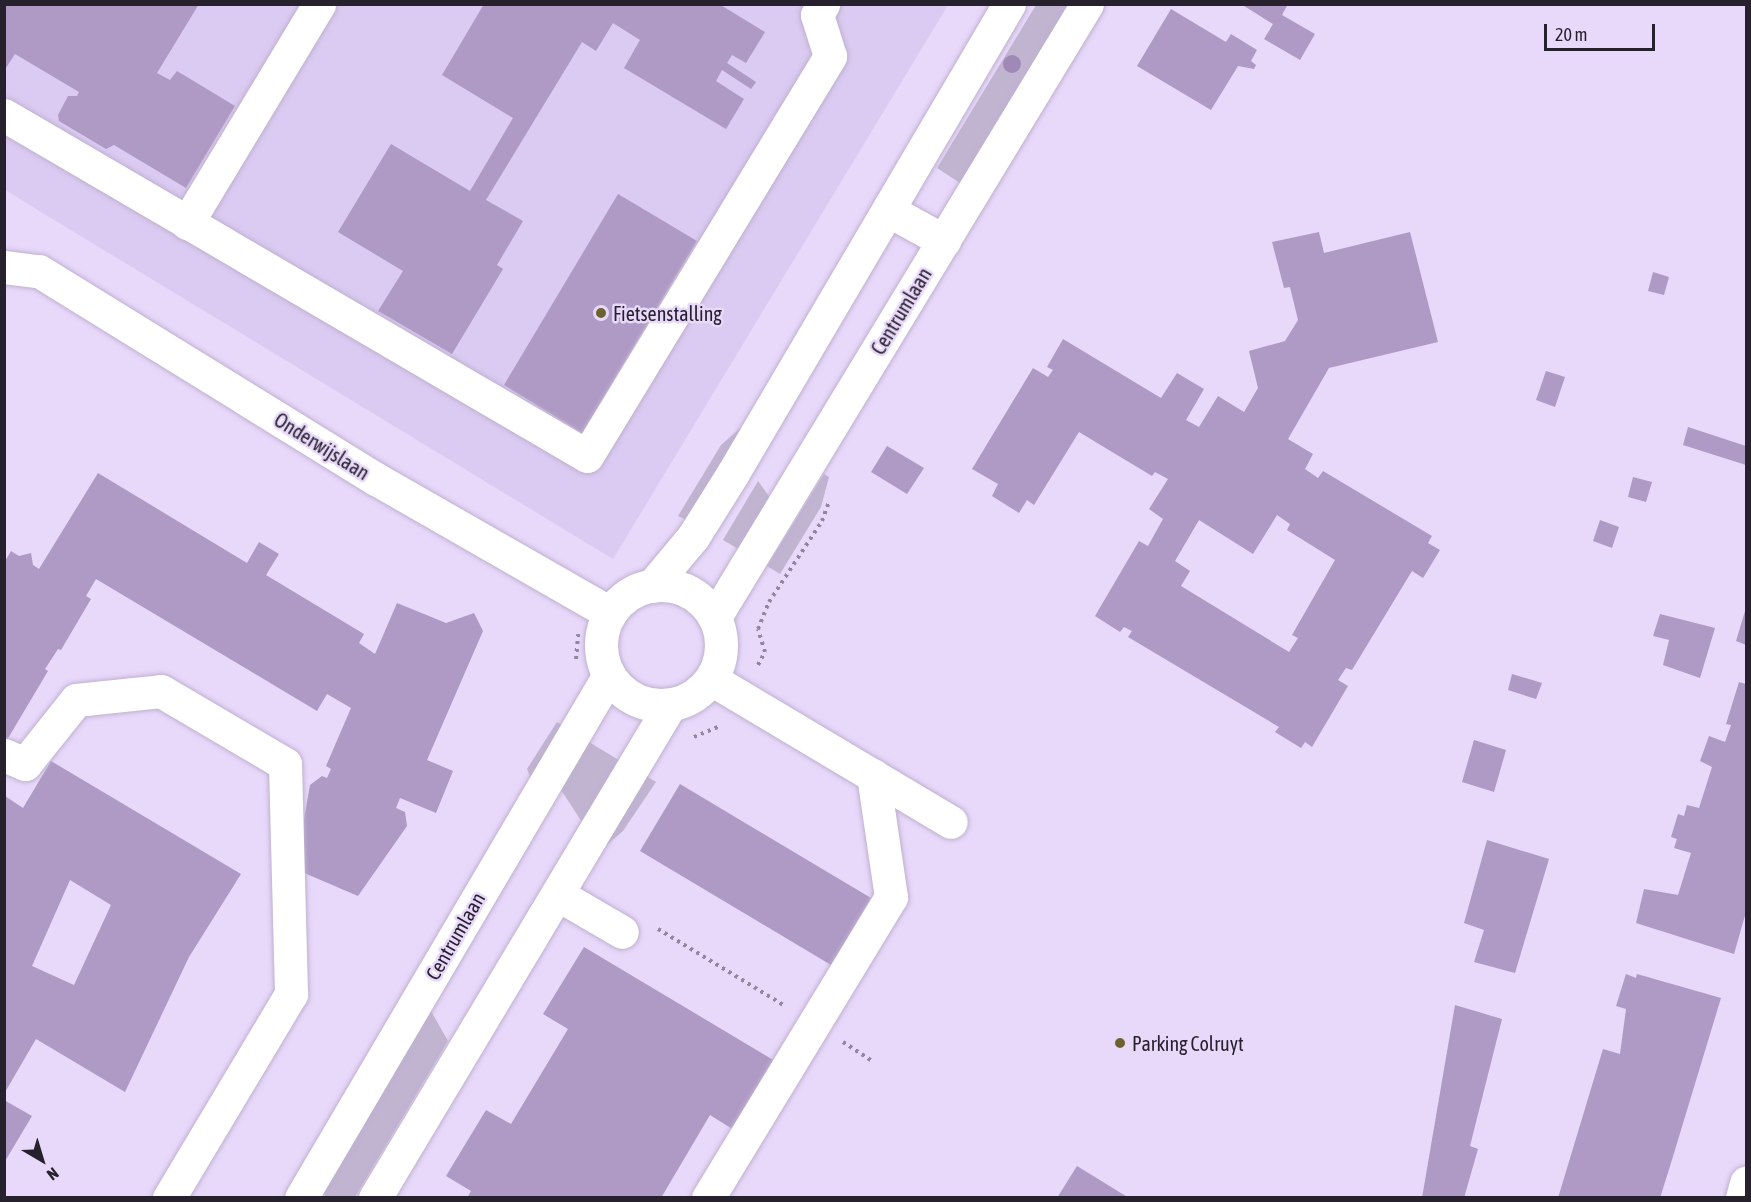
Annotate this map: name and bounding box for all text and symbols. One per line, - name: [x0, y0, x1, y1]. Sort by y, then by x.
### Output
- scale bar: [1547, 12, 1658, 50]
- text: 20 m: [1555, 24, 1587, 45]
- street label: Centrumlaan: [866, 263, 936, 359]
- place label: Fietsenstalling: [613, 301, 722, 325]
- marker: Fietsenstalling: [594, 306, 608, 320]
- street label: Onderwijslaan: [270, 407, 374, 485]
- street label: Centrumlaan: [420, 888, 490, 984]
- place label: Parking Colruyt: [1132, 1031, 1244, 1055]
- marker: Parking Colruyt: [1113, 1036, 1127, 1050]
- north arrow: [12, 1130, 72, 1190]
- text: N: [44, 1164, 62, 1184]

